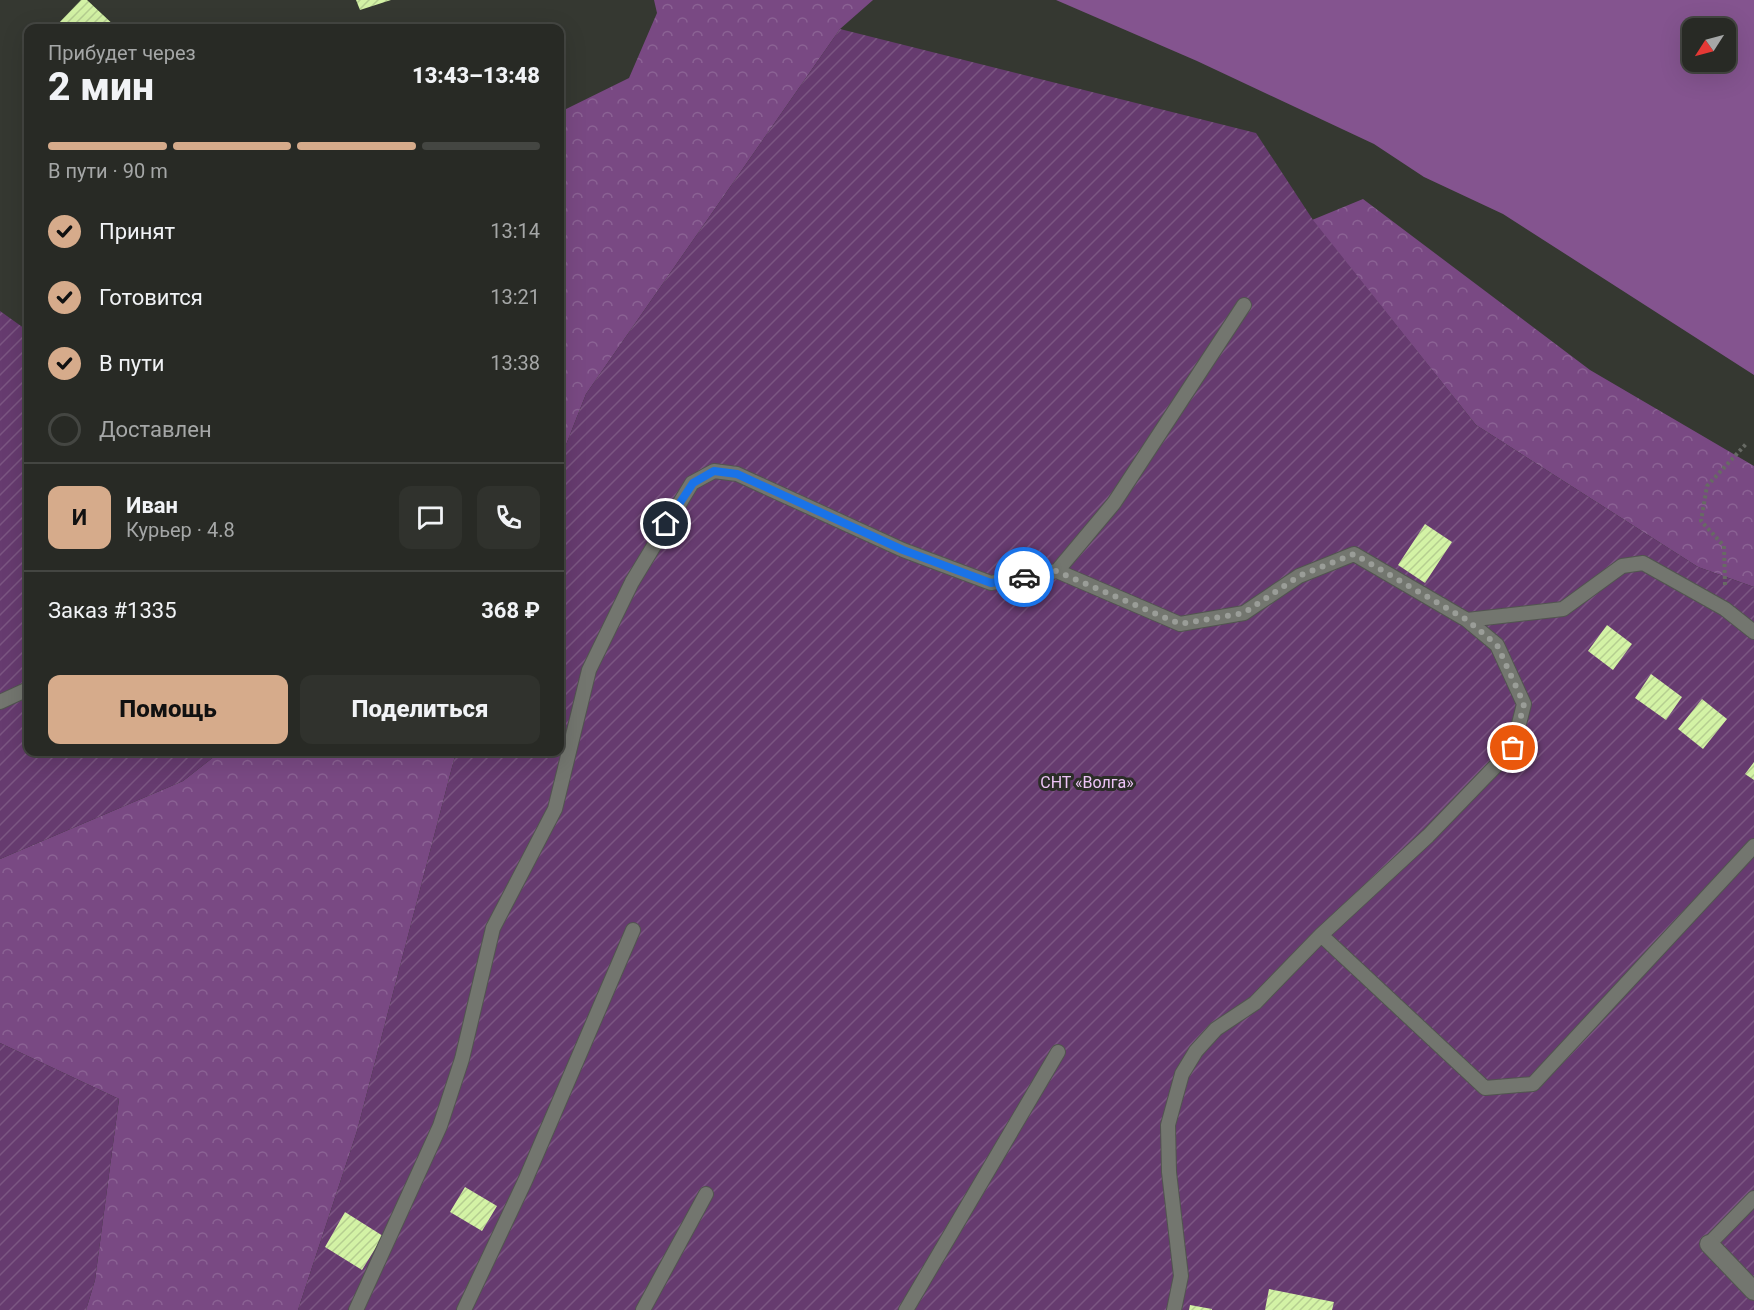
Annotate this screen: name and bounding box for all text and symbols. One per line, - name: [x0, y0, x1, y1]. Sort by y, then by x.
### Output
- north arrow: [1682, 18, 1736, 72]
- map controls: [1682, 18, 1736, 72]
- text: Прибудет через: [48, 41, 196, 65]
- text: 13:43–13:48: [412, 63, 540, 88]
- text: 2 мин: [48, 64, 154, 110]
- text: В пути · 90 m: [48, 159, 168, 183]
- icon: check: [48, 215, 81, 248]
- text: Принят: [99, 219, 175, 244]
- text: 13:14: [490, 219, 540, 243]
- icon: check: [48, 281, 81, 314]
- text: Готовится: [99, 285, 203, 310]
- text: 13:21: [490, 285, 540, 309]
- icon: check: [48, 347, 81, 380]
- text: В пути: [99, 351, 165, 376]
- text: 13:38: [490, 351, 540, 375]
- text: Доставлен: [99, 417, 212, 442]
- button: chat: [399, 486, 462, 549]
- button: phone: [477, 486, 540, 549]
- text: Иван: [126, 493, 178, 518]
- pin: [640, 498, 691, 549]
- text: И: [72, 505, 87, 530]
- icon: home: [649, 507, 682, 540]
- text: Курьер · 4.8: [126, 518, 235, 542]
- courier: [994, 547, 1054, 607]
- icon: car: [1008, 561, 1041, 594]
- text: Заказ #1335: [48, 598, 177, 623]
- text: 368 ₽: [481, 598, 540, 623]
- button: Помощь: [48, 675, 288, 744]
- button: Поделиться: [300, 675, 540, 744]
- pin: [1487, 722, 1538, 773]
- icon: bag: [1496, 731, 1529, 764]
- park label: СНТ «Волга»: [1040, 773, 1134, 792]

